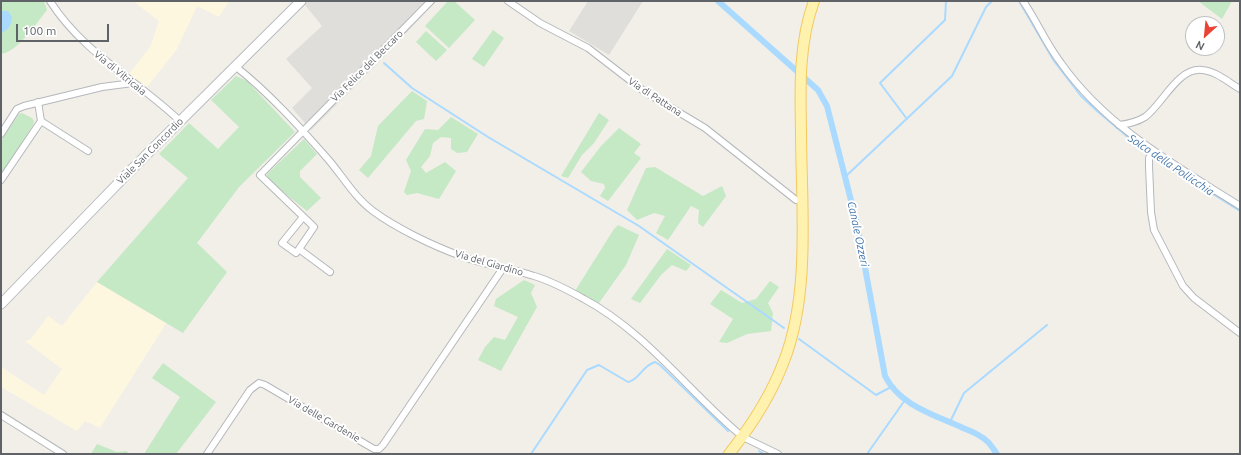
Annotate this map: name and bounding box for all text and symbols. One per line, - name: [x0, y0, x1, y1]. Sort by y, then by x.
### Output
- scale bar: [18, 16, 111, 42]
- north arrow: [1185, 16, 1225, 56]
- text: 100 m: [23, 24, 56, 37]
- street label: Via Felice del Beccaro: [328, 27, 406, 105]
- text: N: [1194, 39, 1206, 53]
- street label: Via di Vitricaia: [91, 48, 149, 98]
- street label: Via di Pattana: [626, 75, 684, 119]
- street label: Viale San Concordio: [114, 115, 186, 187]
- water label: Solco della Pollicchia: [1126, 131, 1216, 199]
- water label: Canale Ozzeri: [845, 200, 871, 268]
- street label: Via del Giardino: [453, 247, 525, 279]
- street label: Via delle Gardenie: [286, 393, 362, 445]

